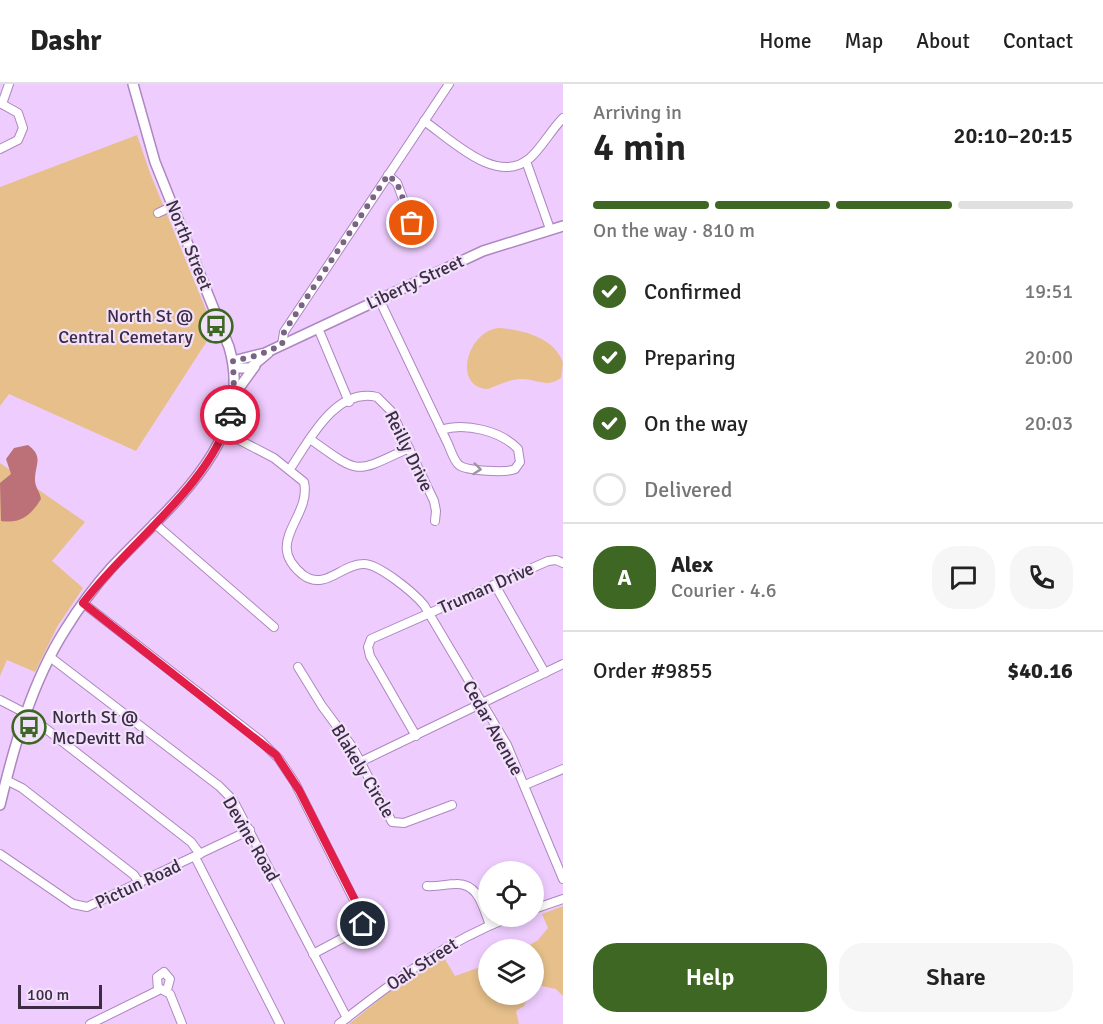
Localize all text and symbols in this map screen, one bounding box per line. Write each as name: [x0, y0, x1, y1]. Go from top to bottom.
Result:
text: Dashr: [30, 24, 101, 58]
text: Home: [759, 28, 812, 54]
text: Map: [845, 28, 883, 54]
text: About: [916, 28, 970, 54]
text: Contact: [1003, 28, 1073, 54]
text: Arriving in: [593, 100, 682, 125]
text: 20:10–20:15: [954, 122, 1073, 149]
text: 4 min: [593, 123, 686, 171]
street label: North Street: [161, 197, 217, 293]
pin: [386, 197, 437, 248]
icon: bag: [395, 206, 428, 239]
text: On the way · 810 m: [593, 218, 755, 243]
street label: Liberty Street: [363, 250, 467, 314]
icon: check: [593, 275, 626, 308]
text: Confirmed: [644, 278, 742, 305]
text: 19:51: [1024, 279, 1073, 304]
place label: North St @ Central Cemetary: [58, 305, 194, 348]
bus stop icon: North St @ Central Cemetary: [198, 308, 234, 344]
icon: check: [593, 341, 626, 374]
text: Preparing: [644, 344, 736, 371]
text: 20:00: [1024, 345, 1073, 370]
courier: [200, 385, 260, 445]
icon: car: [214, 399, 247, 432]
street label: Reilly Drive: [380, 407, 438, 495]
icon: check: [593, 407, 626, 440]
text: On the way: [644, 410, 748, 437]
text: 20:03: [1024, 411, 1073, 436]
one-way arrow: [473, 462, 482, 475]
text: Delivered: [644, 476, 732, 503]
button: chat: [932, 546, 995, 609]
button: phone: [1010, 546, 1073, 609]
text: Alex: [671, 551, 713, 578]
street label: Truman Drive: [435, 557, 537, 619]
text: A: [617, 564, 632, 591]
text: Courier · 4.6: [671, 578, 777, 603]
text: Order #9855: [593, 657, 713, 684]
text: $40.16: [1007, 657, 1073, 684]
street label: Cedar Avenue: [458, 677, 528, 779]
place label: North St @ McDevitt Rd: [52, 706, 145, 749]
bus stop icon: North St @ McDevitt Rd: [11, 709, 47, 745]
street label: Blakely Circle: [327, 720, 399, 822]
street label: Devine Road: [218, 793, 284, 885]
street label: Pictun Road: [92, 855, 184, 913]
map controls: [478, 861, 544, 1005]
button: locate: [478, 861, 544, 927]
pin: [337, 898, 388, 949]
icon: home: [346, 907, 379, 940]
street label: Oak Street: [382, 933, 462, 995]
button: layers: [478, 939, 544, 1005]
button: Help: [593, 943, 827, 1012]
button: Share: [839, 943, 1073, 1012]
scale bar: [18, 982, 102, 1010]
text: 100 m: [27, 985, 69, 1005]

